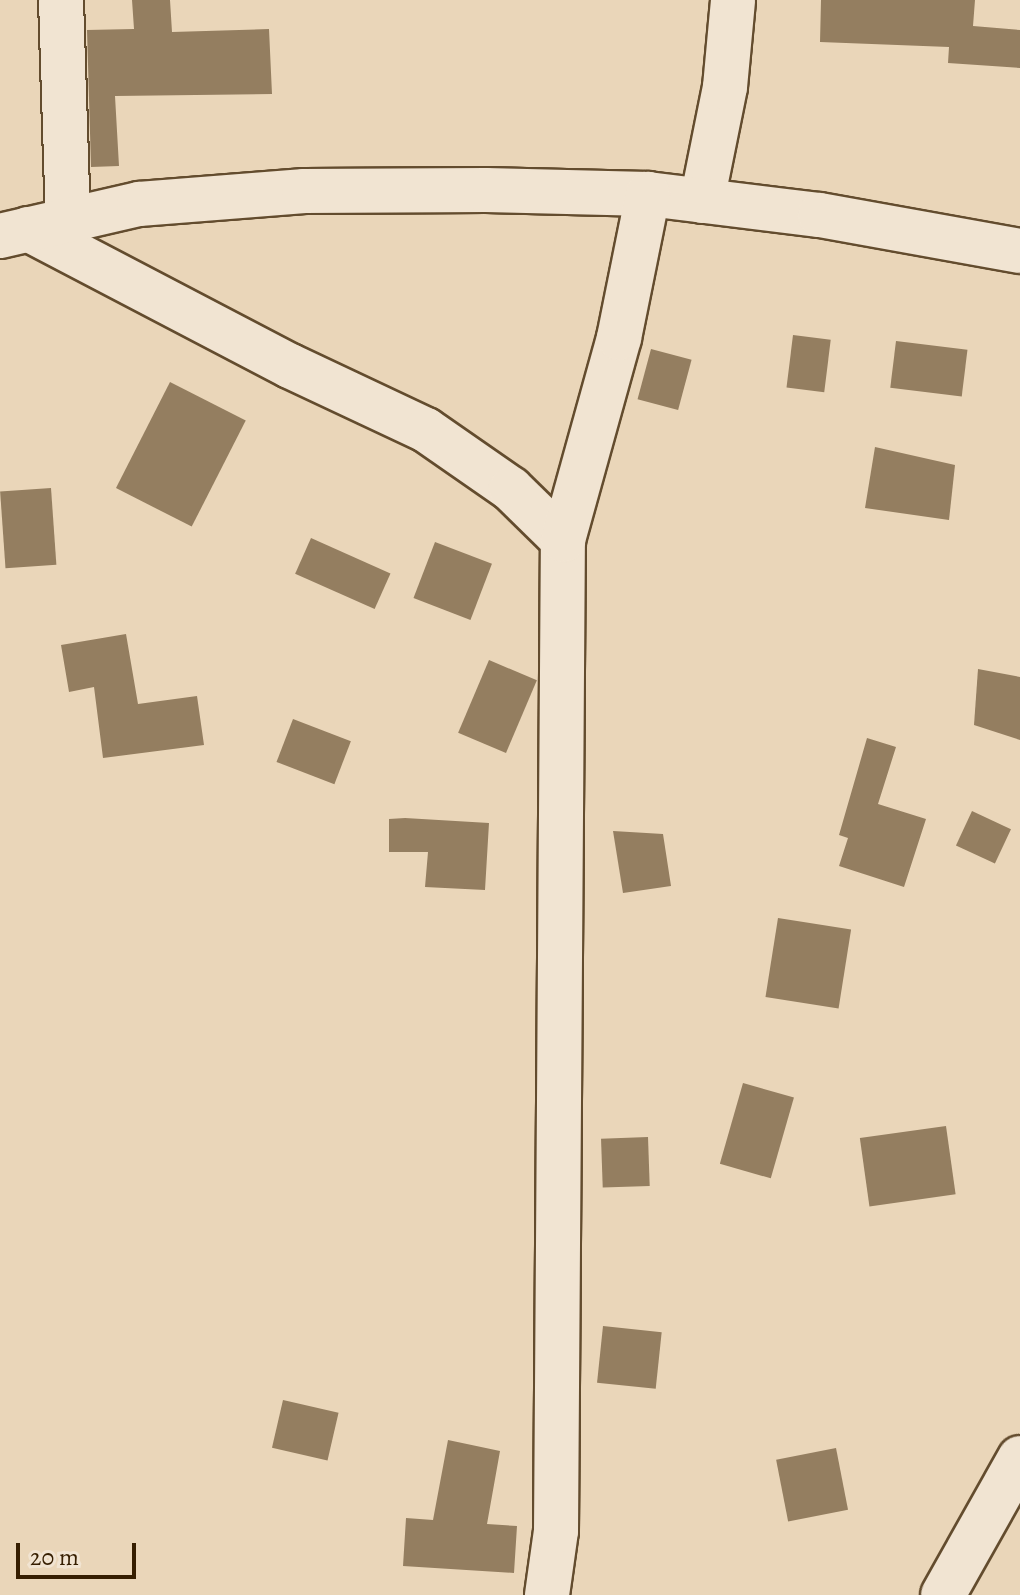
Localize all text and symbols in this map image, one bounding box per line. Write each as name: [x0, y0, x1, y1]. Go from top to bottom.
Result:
scale bar: [20, 1527, 140, 1577]
text: 20 m: [30, 1541, 79, 1573]

